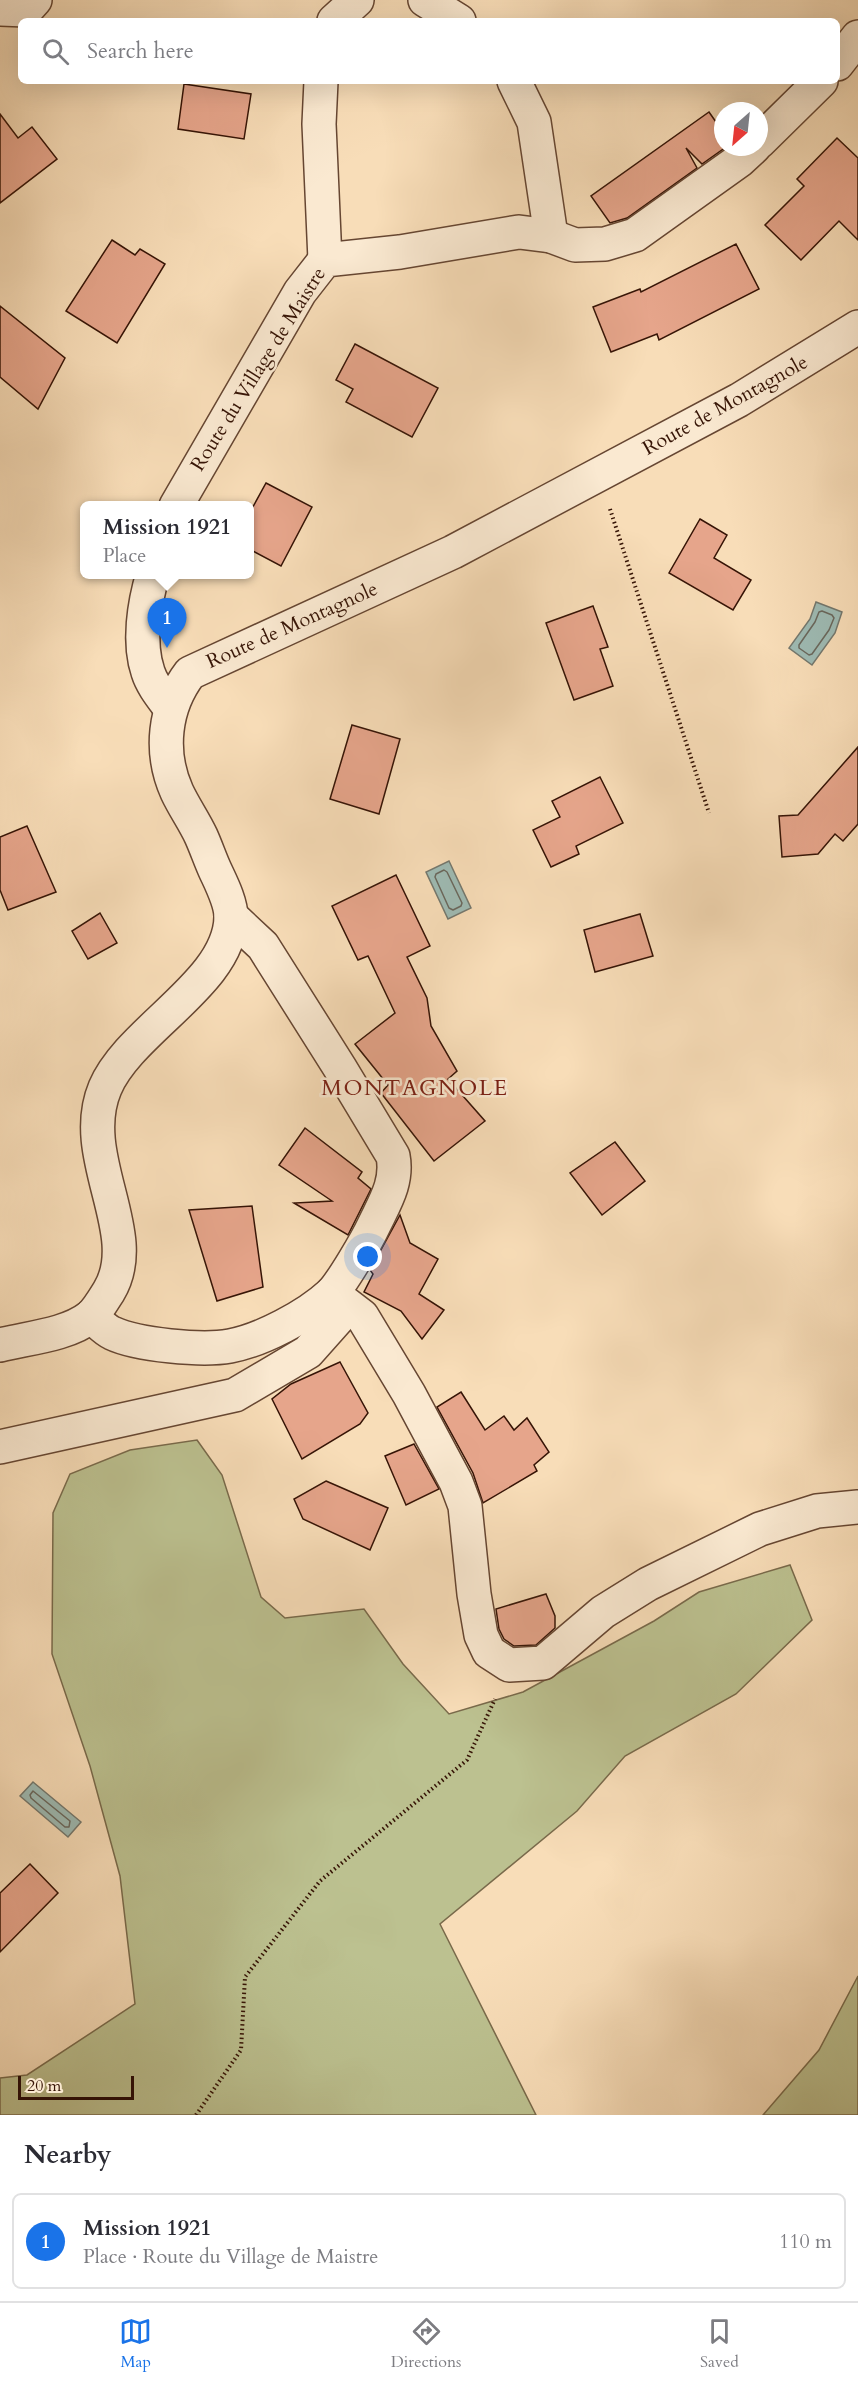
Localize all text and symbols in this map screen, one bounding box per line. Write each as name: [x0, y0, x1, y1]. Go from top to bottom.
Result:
search box: [18, 18, 840, 84]
icon: search: [39, 35, 72, 68]
text: Search here: [87, 36, 194, 66]
north arrow: [714, 102, 768, 156]
street label: Route du Village de Maistre: [184, 262, 332, 476]
street label: Route de Montagnole: [638, 348, 812, 462]
popup: [80, 501, 254, 579]
text: Mission 1921: [103, 512, 231, 542]
text: Place: [103, 542, 146, 569]
street label: Route de Montagnole: [202, 575, 382, 675]
pin: 1: [148, 598, 186, 648]
district label: MONTAGNOLE: [321, 1073, 509, 1103]
your location: [353, 1242, 382, 1271]
scale bar: [18, 2073, 134, 2100]
text: 20 m: [27, 2075, 61, 2097]
text: Nearby: [24, 2137, 112, 2172]
text: Mission 1921: [83, 2213, 212, 2243]
text: 1: [40, 2228, 51, 2255]
text: 110 m: [779, 2228, 832, 2255]
text: Place · Route du Village de Maistre: [83, 2243, 378, 2270]
tab: Map: [119, 2315, 152, 2373]
tab: Directions: [391, 2315, 461, 2373]
tab: Saved: [700, 2315, 739, 2373]

